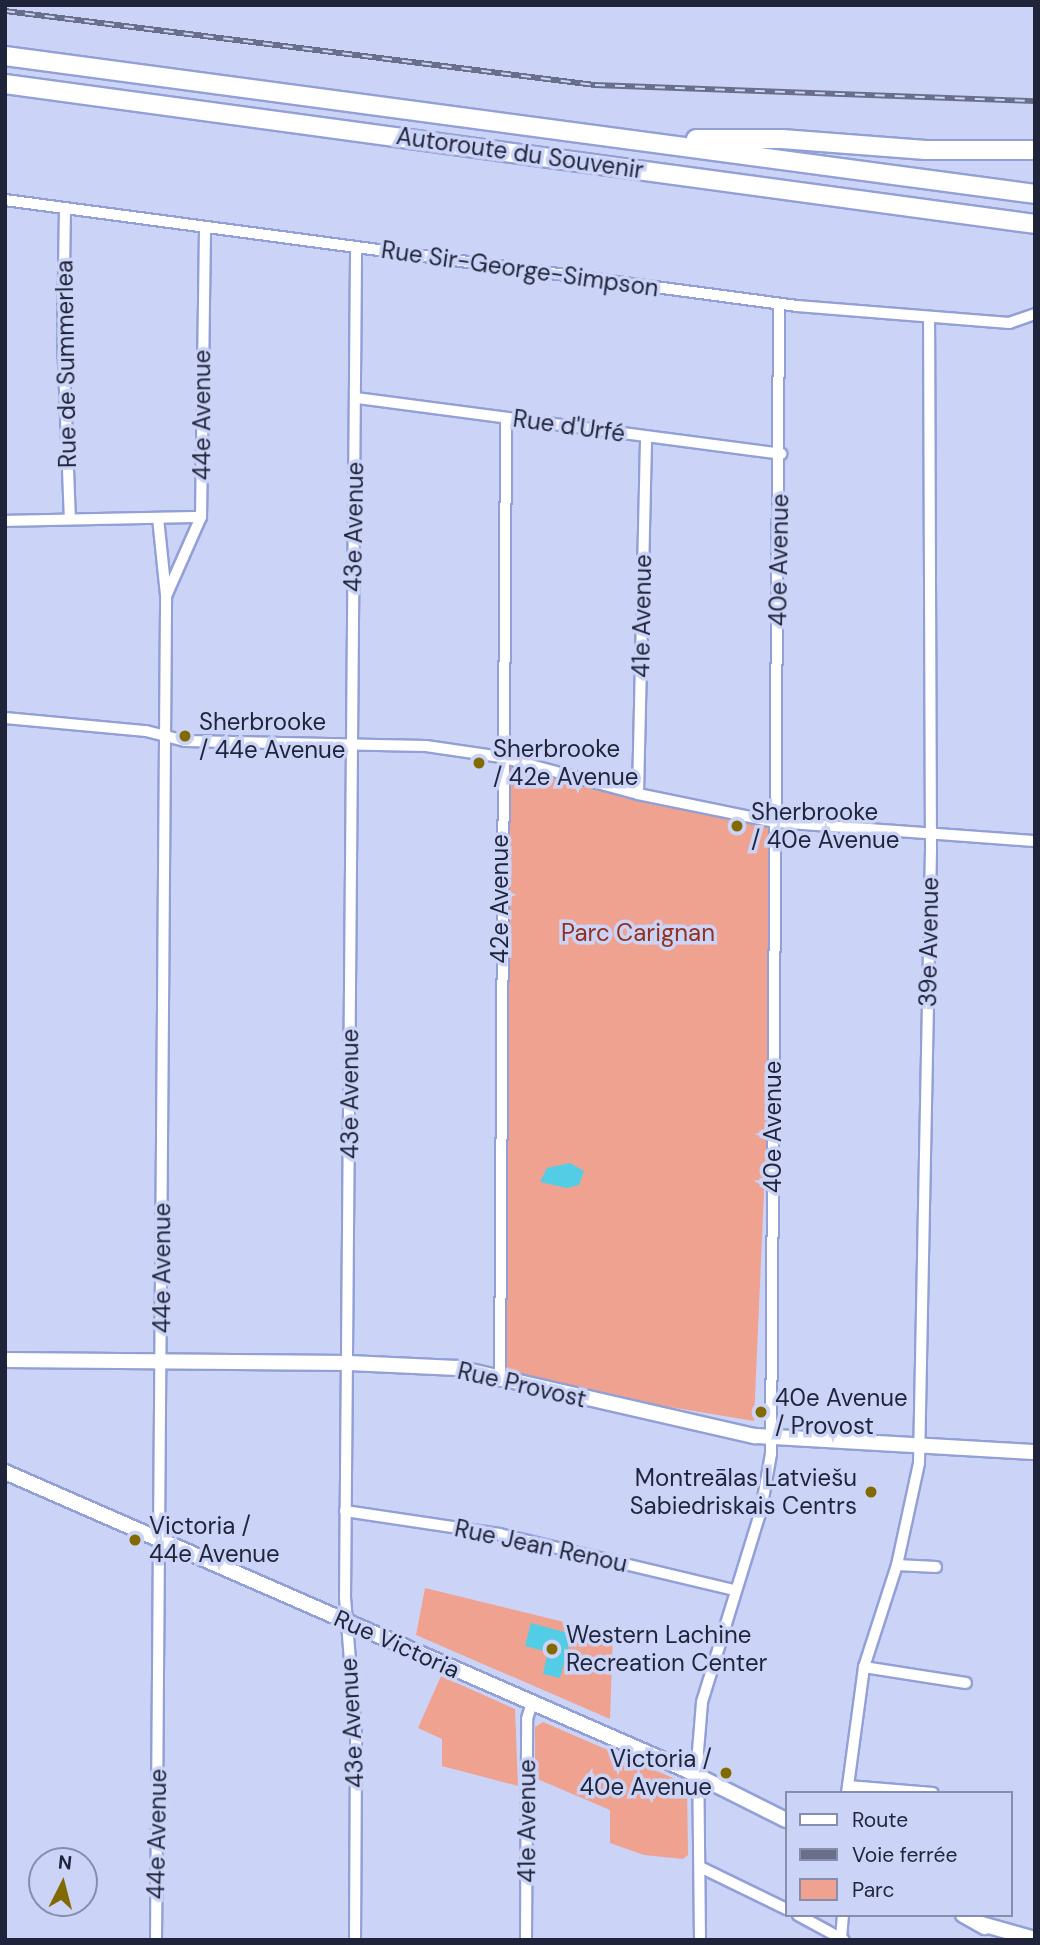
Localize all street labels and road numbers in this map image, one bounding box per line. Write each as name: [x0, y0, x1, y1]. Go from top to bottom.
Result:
street label: Autoroute du Souvenir: [395, 121, 645, 185]
street label: Rue Sir-George-Simpson: [379, 235, 661, 303]
street label: Rue de Summerlea: [50, 260, 82, 468]
street label: 44e Avenue: [188, 350, 216, 480]
street label: Rue d'Urfé: [511, 404, 627, 448]
street label: 43e Avenue: [338, 462, 370, 592]
street label: 40e Avenue: [763, 493, 795, 627]
street label: 41e Avenue: [627, 554, 657, 678]
street label: 42e Avenue: [486, 834, 514, 964]
street label: 39e Avenue: [913, 877, 945, 1007]
street label: 43e Avenue: [336, 1029, 364, 1159]
street label: 40e Avenue: [759, 1061, 787, 1193]
street label: 44e Avenue: [148, 1203, 176, 1333]
street label: Rue Provost: [455, 1356, 589, 1414]
street label: Rue Jean Renou: [452, 1514, 630, 1578]
street label: Rue Victoria: [330, 1604, 464, 1684]
street label: 43e Avenue: [334, 1657, 370, 1789]
street label: 41e Avenue: [513, 1759, 541, 1883]
street label: 44e Avenue: [141, 1768, 173, 1900]

